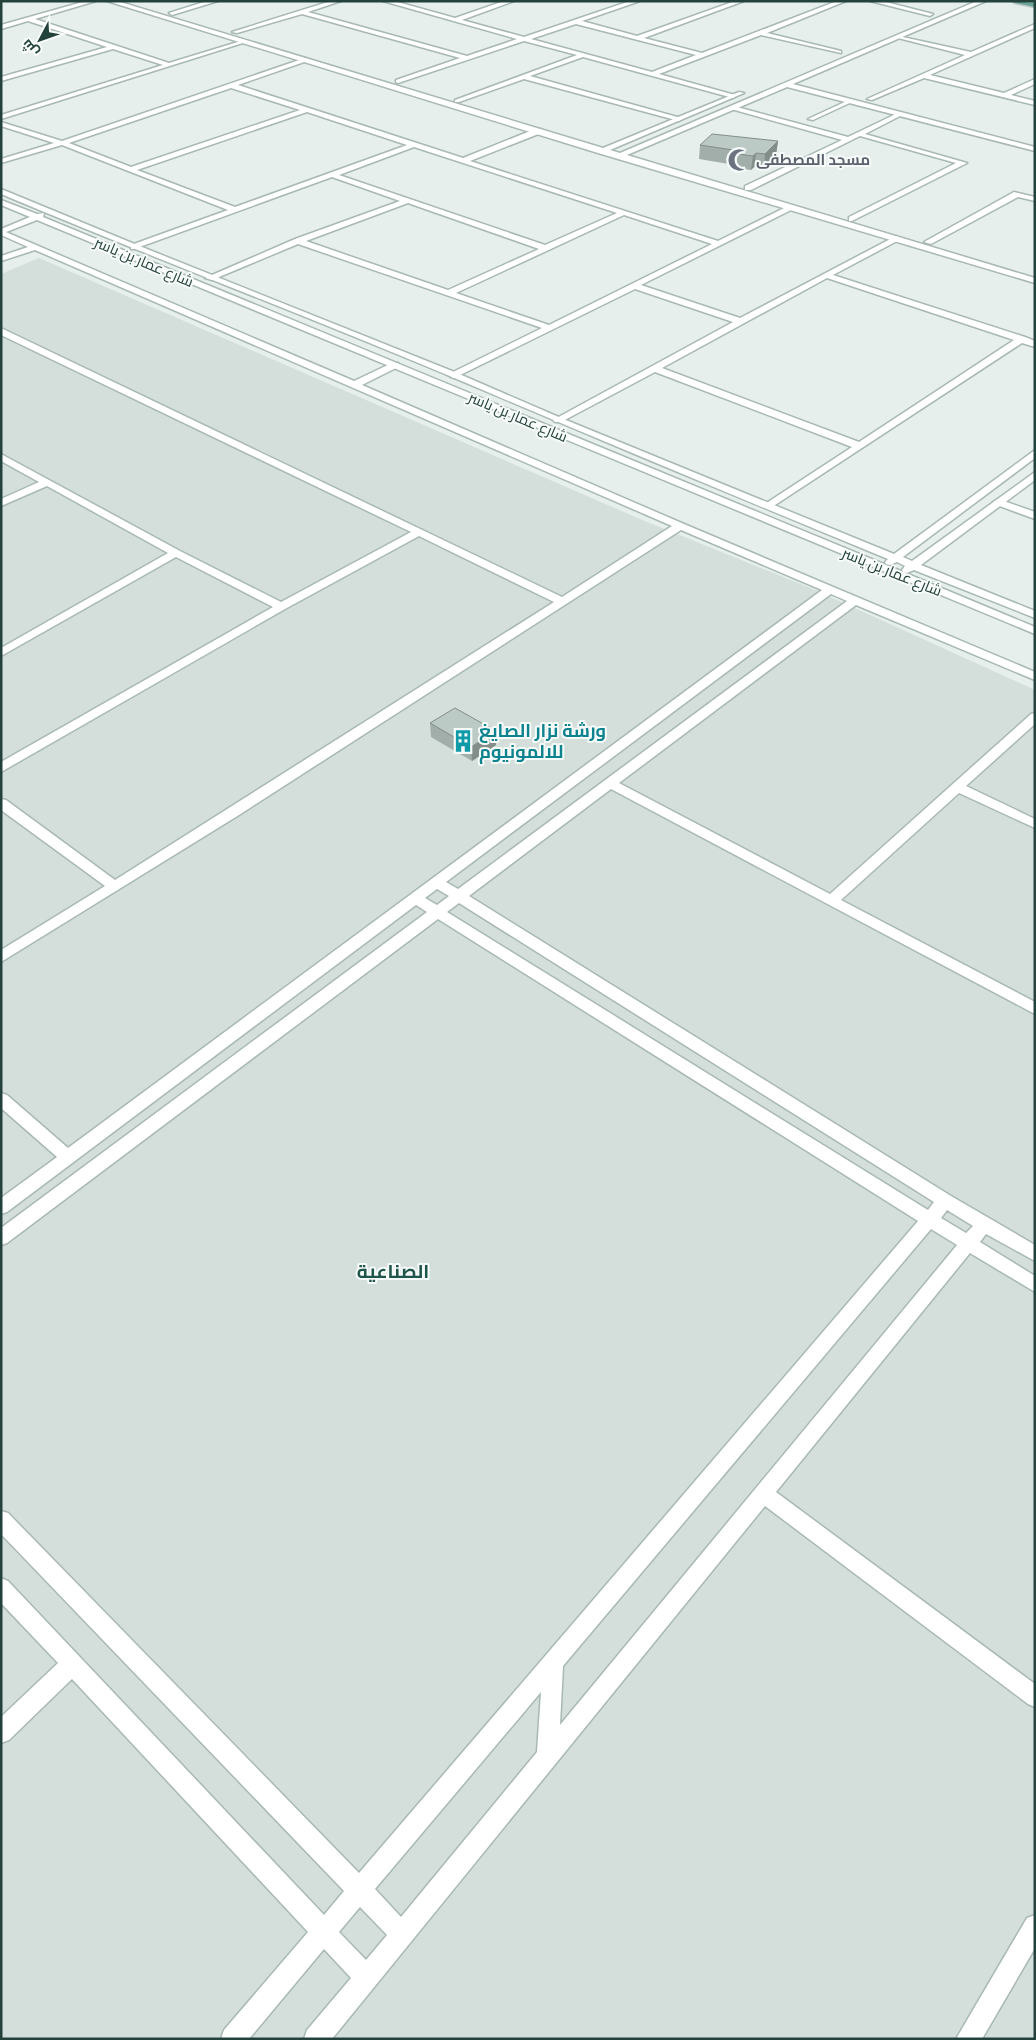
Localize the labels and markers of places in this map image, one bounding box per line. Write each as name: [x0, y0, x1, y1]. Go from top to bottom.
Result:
mosque icon: مسجد المصطفى: [726, 147, 752, 173]
place label: مسجد المصطفى: [756, 151, 870, 169]
place label: ورشة نزار الصايغ للالمونيوم: [479, 720, 606, 764]
building icon: ورشة نزار الصايغ للالمونيوم: [450, 728, 476, 754]

